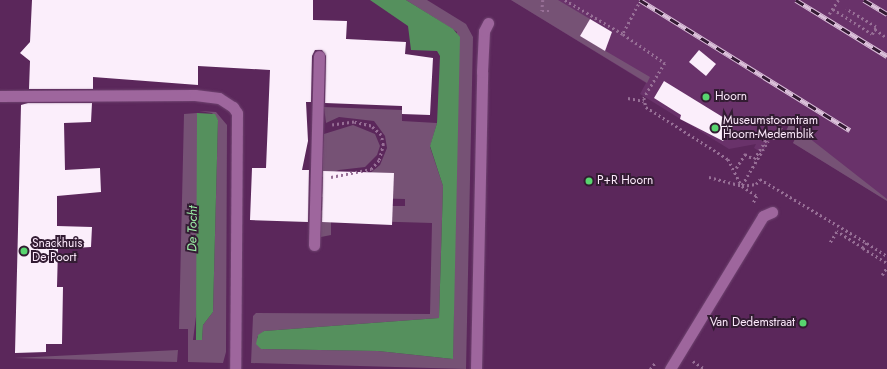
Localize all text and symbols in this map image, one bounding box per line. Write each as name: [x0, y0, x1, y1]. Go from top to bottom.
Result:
place label: Hoorn: [715, 90, 747, 104]
marker: Hoorn: [700, 91, 712, 103]
place label: Museumstoomtram Hoorn-Medemblik: [723, 114, 818, 142]
marker: Museumstoomtram Hoorn-Medemblik: [710, 123, 720, 133]
place label: P+R Hoorn: [597, 174, 653, 188]
marker: P+R Hoorn: [584, 176, 594, 186]
water label: De Tocht: [185, 206, 201, 252]
place label: Snackhuis De Poort: [32, 237, 82, 265]
marker: Snackhuis De Poort: [19, 246, 29, 256]
place label: Van Dedemstraat: [710, 316, 795, 330]
marker: Van Dedemstraat: [798, 318, 808, 328]

